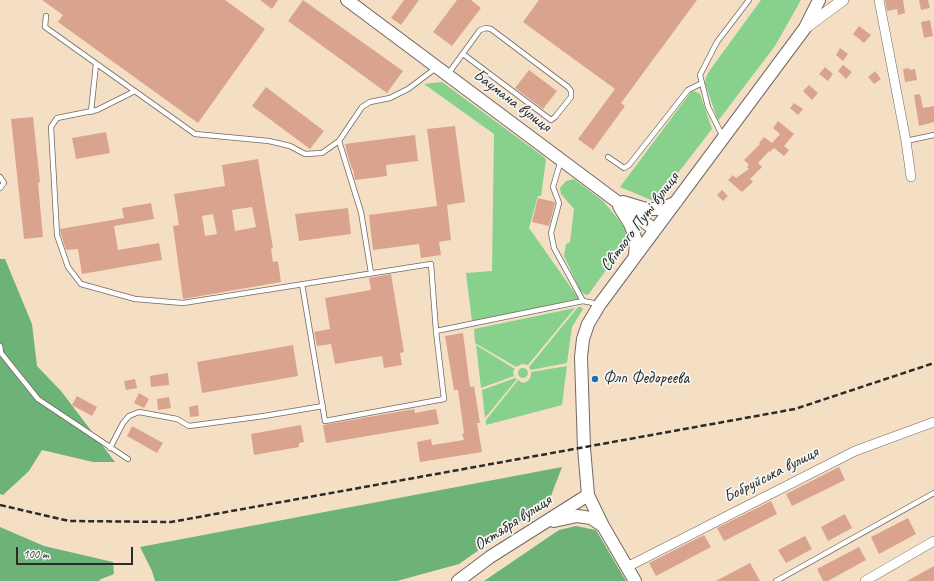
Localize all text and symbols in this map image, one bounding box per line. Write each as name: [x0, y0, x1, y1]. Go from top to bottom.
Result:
street label: Баумана вулиця: [469, 65, 555, 137]
street label: Світлого Путі вулиця: [596, 168, 684, 276]
place label: Флп Федореева: [603, 369, 689, 389]
marker: Флп Федореева: [590, 374, 600, 384]
street label: Бобруйська вулиця: [720, 442, 822, 508]
street label: Октября вулиця: [471, 490, 555, 556]
scale bar: [18, 539, 135, 565]
text: 100 m: [23, 546, 49, 562]

